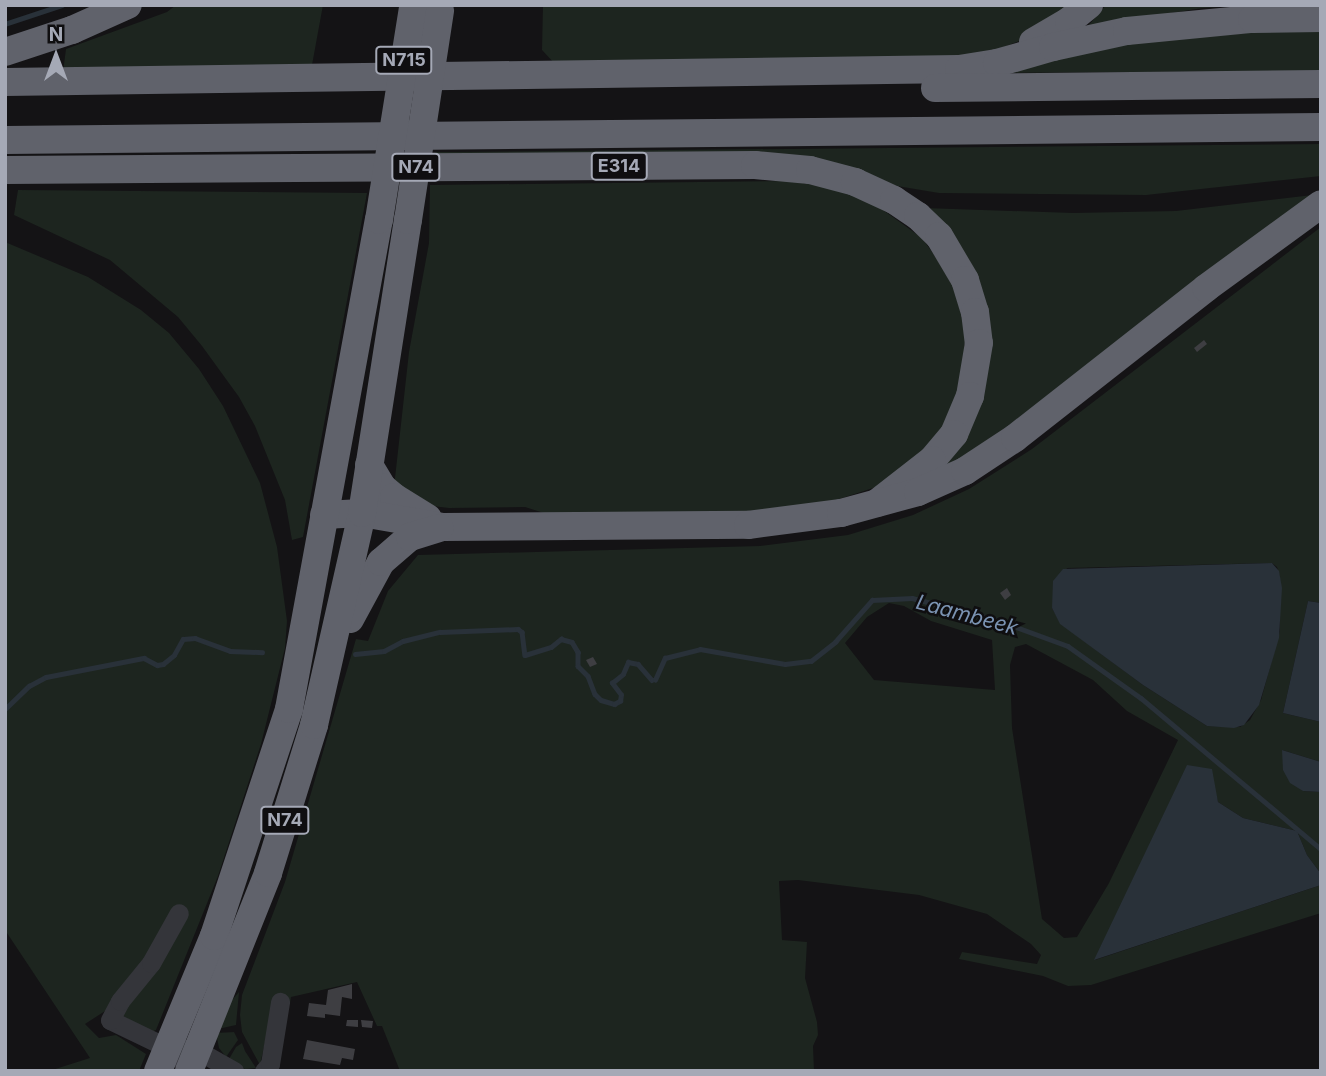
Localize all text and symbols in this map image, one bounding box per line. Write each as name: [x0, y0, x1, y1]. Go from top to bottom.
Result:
north arrow: [21, 21, 91, 91]
text: N: [49, 23, 63, 46]
road number: N715: [374, 46, 434, 74]
road number: N74: [390, 152, 442, 182]
road number: E314: [589, 152, 649, 181]
water label: Laambeek: [913, 589, 1021, 641]
road number: N74: [259, 806, 311, 834]

